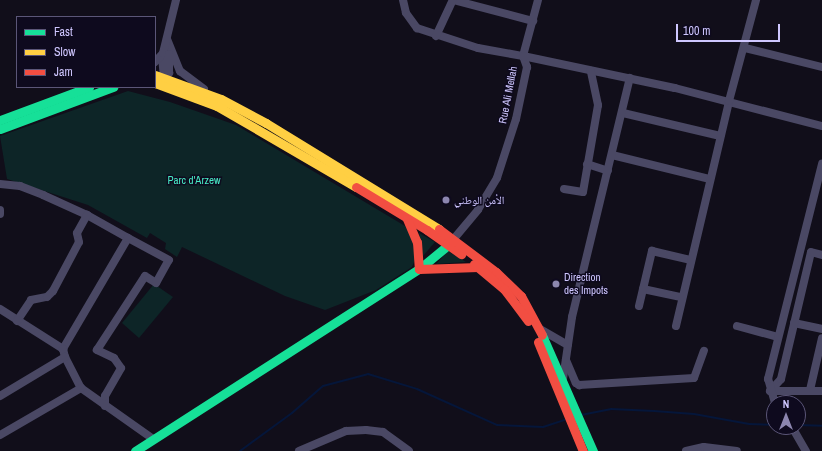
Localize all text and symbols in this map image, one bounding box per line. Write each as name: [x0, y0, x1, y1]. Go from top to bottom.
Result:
legend: [16, 16, 156, 88]
scale bar: [678, 16, 782, 42]
text: 100 m: [683, 23, 710, 39]
text: Fast: [54, 24, 73, 40]
text: Slow: [54, 44, 75, 60]
text: Jam: [54, 64, 73, 80]
street label: Rue Ali Mellah: [496, 65, 520, 125]
park label: Parc d'Arzew: [168, 173, 220, 187]
place label: الأمن الوطني: [454, 193, 504, 207]
marker: الأمن الوطني: [441, 195, 451, 205]
place label: Direction des Impots: [564, 271, 608, 297]
marker: Direction des Impots: [551, 279, 561, 289]
north arrow: [766, 395, 806, 435]
text: N: [783, 397, 789, 411]

